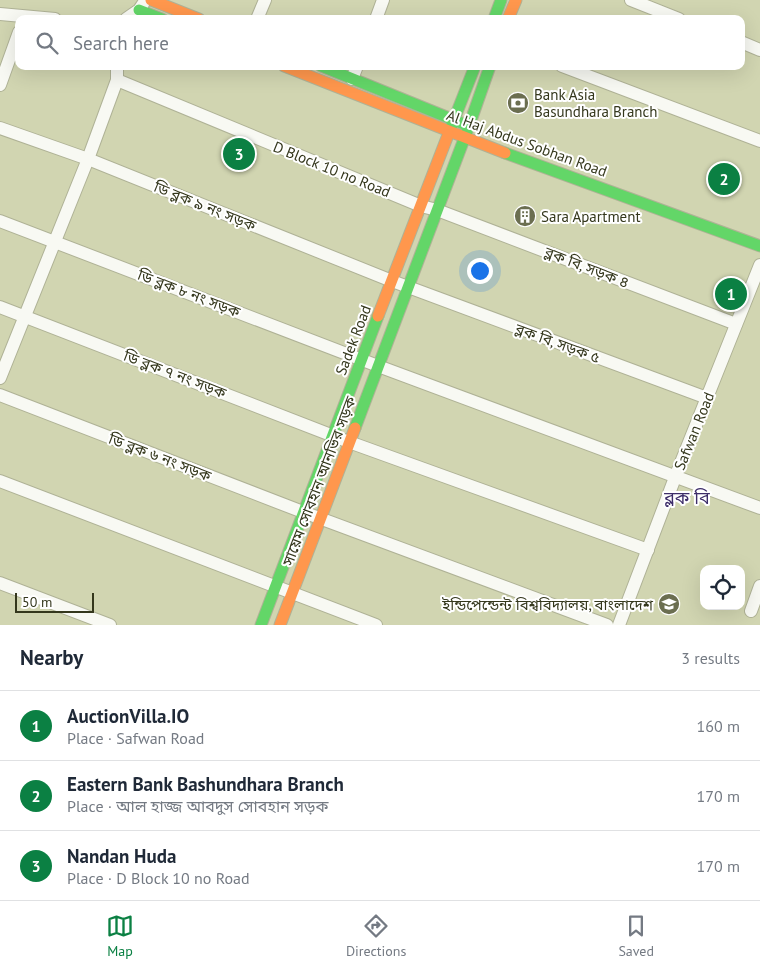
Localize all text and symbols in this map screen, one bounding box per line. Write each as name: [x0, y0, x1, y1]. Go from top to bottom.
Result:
search box: [15, 15, 745, 70]
icon: search: [33, 29, 61, 57]
text: Search here: [73, 31, 169, 55]
place label: Bank Asia Basundhara Branch: [534, 85, 658, 121]
bank icon: Bank Asia Basundhara Branch: [506, 91, 530, 115]
street label: Al Haj Abdus Sobhan Road: [444, 105, 610, 181]
pin: 3: [223, 135, 255, 173]
street label: D Block 10 no Road: [271, 137, 393, 201]
pin: 2: [708, 160, 740, 198]
street label: ডি ব্লক ৯ নং সড়ক: [150, 177, 260, 235]
building icon: Sara Apartment: [513, 204, 537, 228]
place label: Sara Apartment: [541, 207, 641, 226]
street label: ব্লক বি, সড়ক ৪: [541, 242, 632, 292]
your location: [467, 258, 493, 284]
street label: ডি ব্লক ৮ নং সড়ক: [134, 264, 244, 322]
pin: 1: [715, 275, 747, 313]
street label: Sadek Road: [331, 302, 375, 378]
street label: ব্লক বি, সড়ক ৫: [512, 319, 603, 367]
street label: ডি ব্লক ৭ নং সড়ক: [120, 345, 230, 403]
street label: Safwan Road: [670, 389, 718, 473]
street label: সায়েম সোবহান আনভির সড়ক: [278, 393, 360, 569]
street label: ডি ব্লক ৬ নং সড়ক: [105, 428, 215, 486]
district label: ব্লক বি: [663, 486, 710, 509]
map controls: [700, 565, 745, 610]
button: locate: [700, 565, 745, 610]
scale bar: [15, 590, 94, 613]
school or university icon: ইন্ডিপেন্ডেন্ট বিশ্ববিদ্যালয়, বাংলাদেশ: [657, 592, 681, 616]
text: 50 m: [22, 593, 52, 611]
place label: ইন্ডিপেন্ডেন্ট বিশ্ববিদ্যালয়, বাংলাদেশ: [441, 595, 654, 614]
text: Nearby: [20, 644, 83, 671]
text: 3 results: [681, 648, 740, 668]
text: AuctionVilla.IO: [67, 704, 189, 728]
text: 1: [31, 716, 41, 736]
text: 160 m: [697, 716, 740, 736]
text: Place · Safwan Road: [67, 728, 204, 748]
text: Eastern Bank Bashundhara Branch: [67, 772, 344, 796]
text: 2: [31, 786, 41, 806]
text: 170 m: [697, 786, 740, 806]
text: Place · আল হাজ্জ আবদুস সোবহান সড়ক: [67, 796, 328, 816]
text: Nandan Huda: [67, 844, 176, 868]
text: 3: [31, 856, 41, 876]
text: 170 m: [697, 856, 740, 876]
text: Place · D Block 10 no Road: [67, 868, 250, 888]
tab: Map: [106, 912, 134, 960]
tab: Directions: [346, 912, 406, 960]
tab: Saved: [618, 912, 654, 960]

